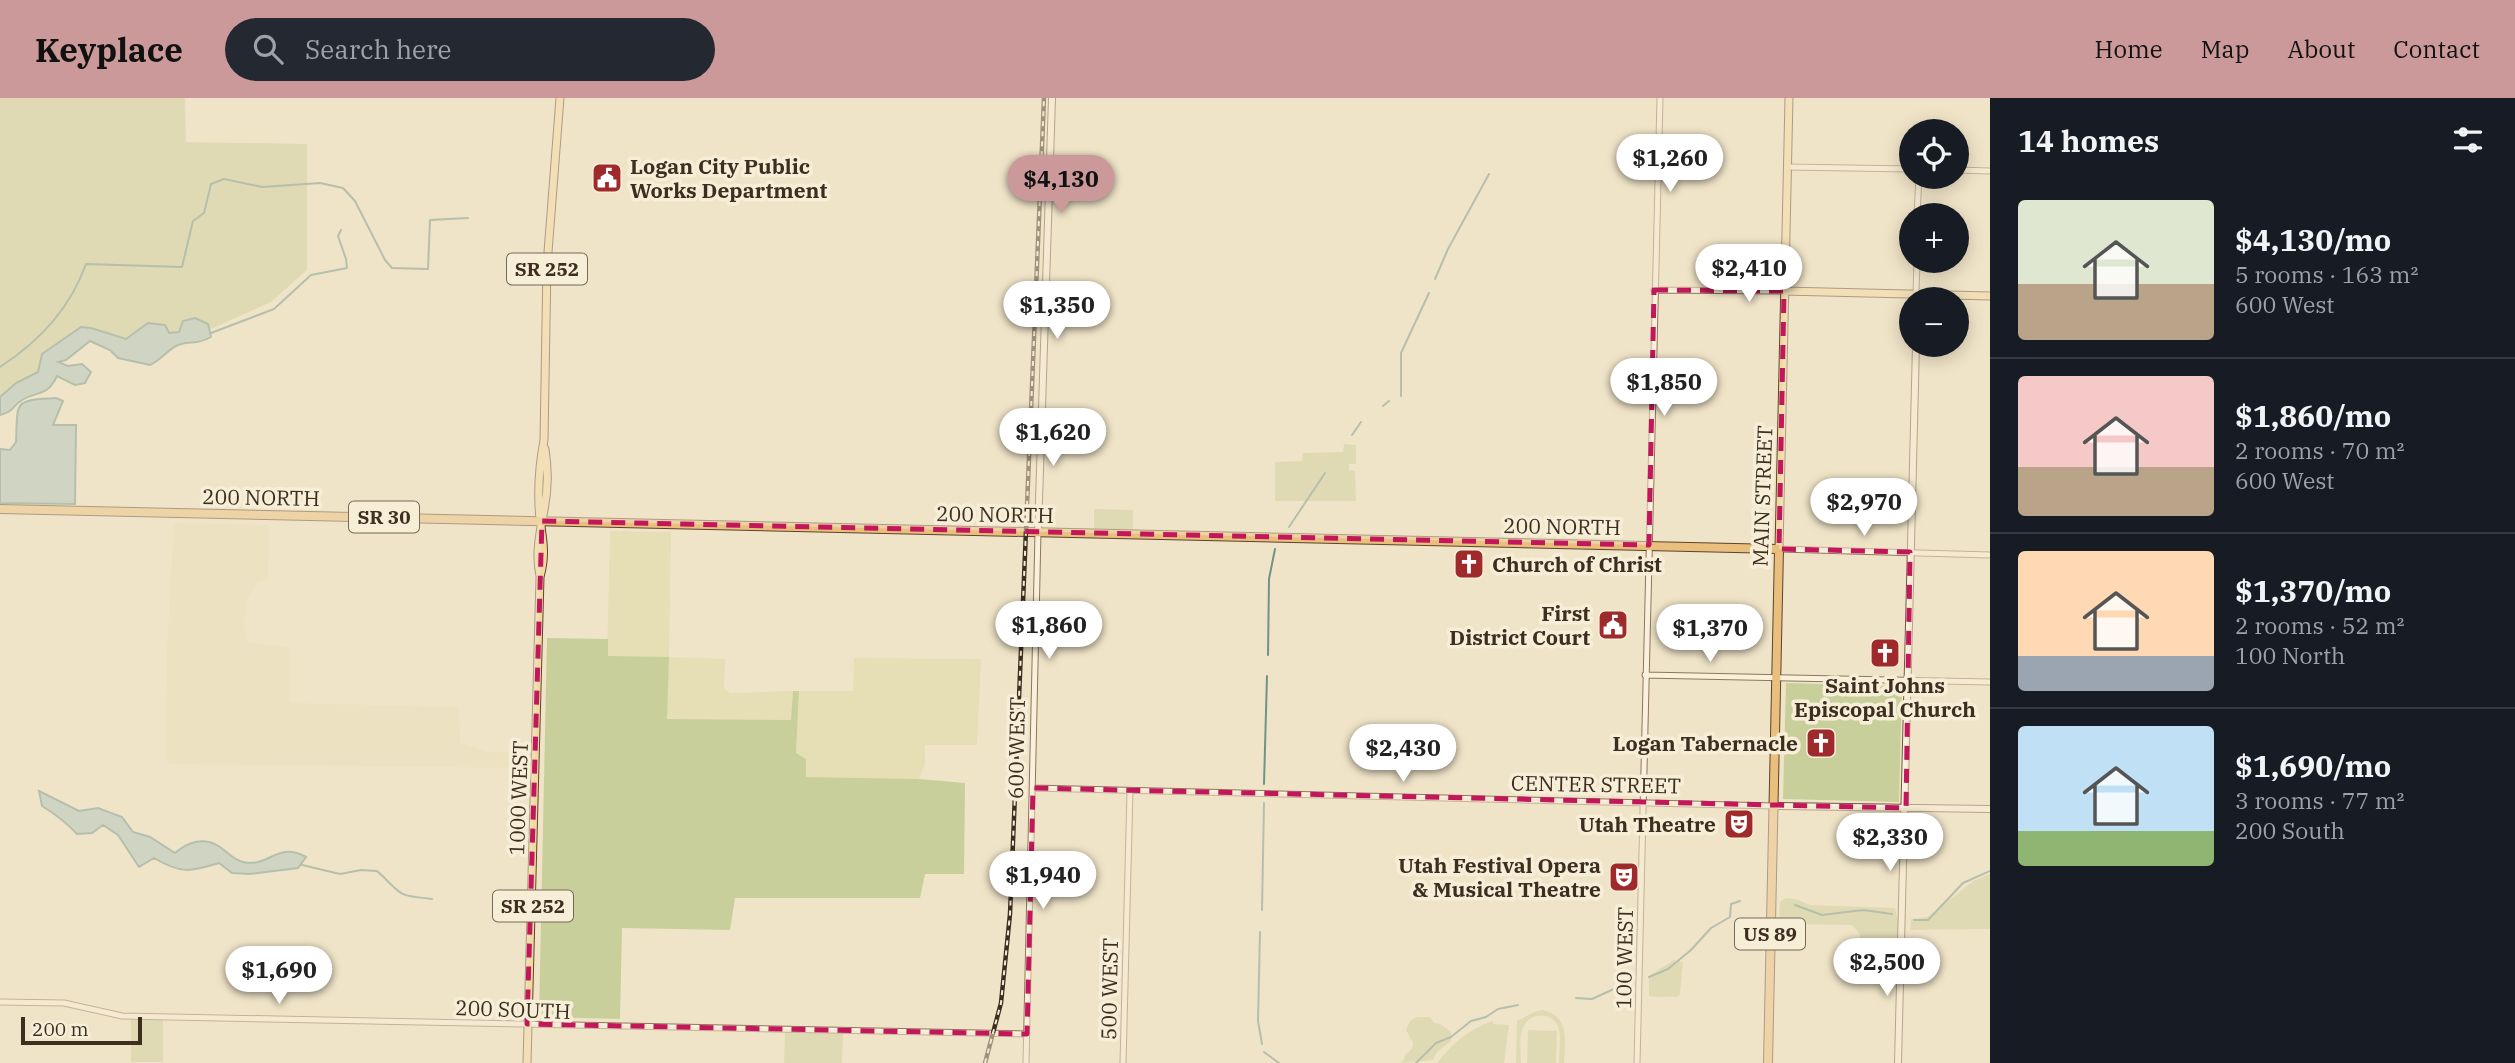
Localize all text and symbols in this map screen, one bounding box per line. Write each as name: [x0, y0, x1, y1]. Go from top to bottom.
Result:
search box: [225, 18, 715, 81]
text: Keyplace: [35, 28, 183, 71]
icon: search: [249, 30, 287, 68]
text: Search here: [305, 32, 452, 66]
text: Home: [2095, 33, 2163, 65]
text: Map: [2201, 33, 2249, 65]
text: About: [2287, 33, 2355, 65]
text: Contact: [2393, 33, 2480, 65]
map controls: [1899, 119, 1969, 357]
button: locate: [1899, 119, 1969, 189]
text: 14 homes: [2018, 121, 2159, 160]
icon: filters: [2449, 121, 2487, 159]
pin: $1,260: [1613, 134, 1727, 194]
text: $1,260: [1632, 142, 1708, 172]
place label: Logan City Public Works Department: [630, 152, 828, 204]
pin: $4,130: [1004, 156, 1118, 215]
public building icon: Logan City Public Works Department: [590, 161, 624, 195]
text: $4,130: [1023, 163, 1099, 193]
button: +: [1899, 203, 1969, 273]
text: $4,130/mo: [2235, 220, 2391, 259]
icon: home: [2074, 228, 2158, 312]
pin: $2,410: [1692, 244, 1806, 304]
text: $2,410: [1711, 252, 1787, 282]
road number: SR 252: [507, 253, 587, 284]
text: 5 rooms · 163 m²: [2235, 259, 2418, 289]
pin: $1,350: [1000, 282, 1114, 341]
button: −: [1899, 287, 1969, 357]
text: $1,350: [1019, 289, 1095, 319]
text: 600 West: [2235, 289, 2334, 319]
pin: $1,850: [1607, 358, 1721, 418]
text: $1,850: [1626, 366, 1702, 396]
text: $1,860/mo: [2235, 396, 2391, 435]
icon: home: [2074, 404, 2158, 488]
pin: $1,620: [996, 408, 1110, 468]
text: $1,620: [1015, 416, 1091, 446]
street label: MAIN STREET: [1746, 425, 1778, 567]
text: 2 rooms · 70 m²: [2235, 435, 2405, 465]
text: 600 West: [2235, 465, 2334, 495]
pin: $2,970: [1807, 478, 1921, 538]
street label: 200 NORTH: [202, 482, 320, 512]
text: $2,970: [1826, 486, 1902, 516]
street label: 200 NORTH: [936, 499, 1054, 529]
road number: SR 30: [349, 502, 419, 532]
street label: 200 NORTH: [1503, 511, 1621, 541]
church icon: Church of Christ: [1452, 547, 1486, 581]
place label: Church of Christ: [1492, 550, 1662, 578]
text: $1,370/mo: [2235, 571, 2391, 610]
icon: home: [2074, 579, 2158, 663]
place label: First District Court: [1449, 599, 1590, 651]
pin: $1,860: [992, 602, 1106, 661]
pin: $1,370: [1653, 604, 1767, 664]
public building icon: First District Court: [1596, 608, 1630, 642]
text: $1,860: [1011, 609, 1087, 639]
text: 2 rooms · 52 m²: [2235, 610, 2405, 640]
text: $1,370: [1672, 612, 1748, 642]
church icon: Saint Johns Episcopal Church: [1868, 636, 1902, 670]
text: 100 North: [2235, 640, 2345, 670]
place label: Saint Johns Episcopal Church: [1794, 671, 1976, 723]
street label: 600 WEST: [1001, 697, 1031, 799]
pin: $2,430: [1346, 724, 1460, 784]
church icon: Logan Tabernacle: [1804, 726, 1838, 760]
place label: Logan Tabernacle: [1613, 729, 1798, 757]
text: $2,430: [1365, 732, 1441, 762]
street label: 1000 WEST: [502, 740, 534, 856]
text: $1,690/mo: [2235, 746, 2391, 785]
icon: home: [2074, 754, 2158, 838]
street label: CENTER STREET: [1511, 769, 1681, 799]
text: 3 rooms · 77 m²: [2235, 785, 2405, 815]
theatre icon: Utah Theatre: [1722, 807, 1756, 841]
place label: Utah Theatre: [1579, 810, 1716, 838]
pin: $2,330: [1833, 814, 1947, 873]
text: 200 South: [2235, 815, 2345, 845]
text: $2,330: [1852, 821, 1928, 851]
place label: Utah Festival Opera & Musical Theatre: [1398, 851, 1601, 903]
pin: $1,940: [986, 852, 1100, 911]
text: $1,940: [1005, 859, 1081, 889]
theatre icon: Utah Festival Opera & Musical Theatre: [1607, 860, 1641, 894]
road number: SR 252: [493, 890, 573, 922]
street label: 100 WEST: [1609, 907, 1639, 1009]
road number: US 89: [1735, 918, 1805, 950]
street label: 500 WEST: [1094, 938, 1124, 1040]
pin: $2,500: [1830, 939, 1944, 998]
pin: $1,690: [222, 946, 336, 1006]
text: $2,500: [1849, 946, 1925, 976]
text: $1,690: [241, 954, 317, 984]
street label: 200 SOUTH: [455, 993, 571, 1025]
scale bar: [21, 1014, 142, 1046]
text: 200 m: [32, 1017, 89, 1041]

